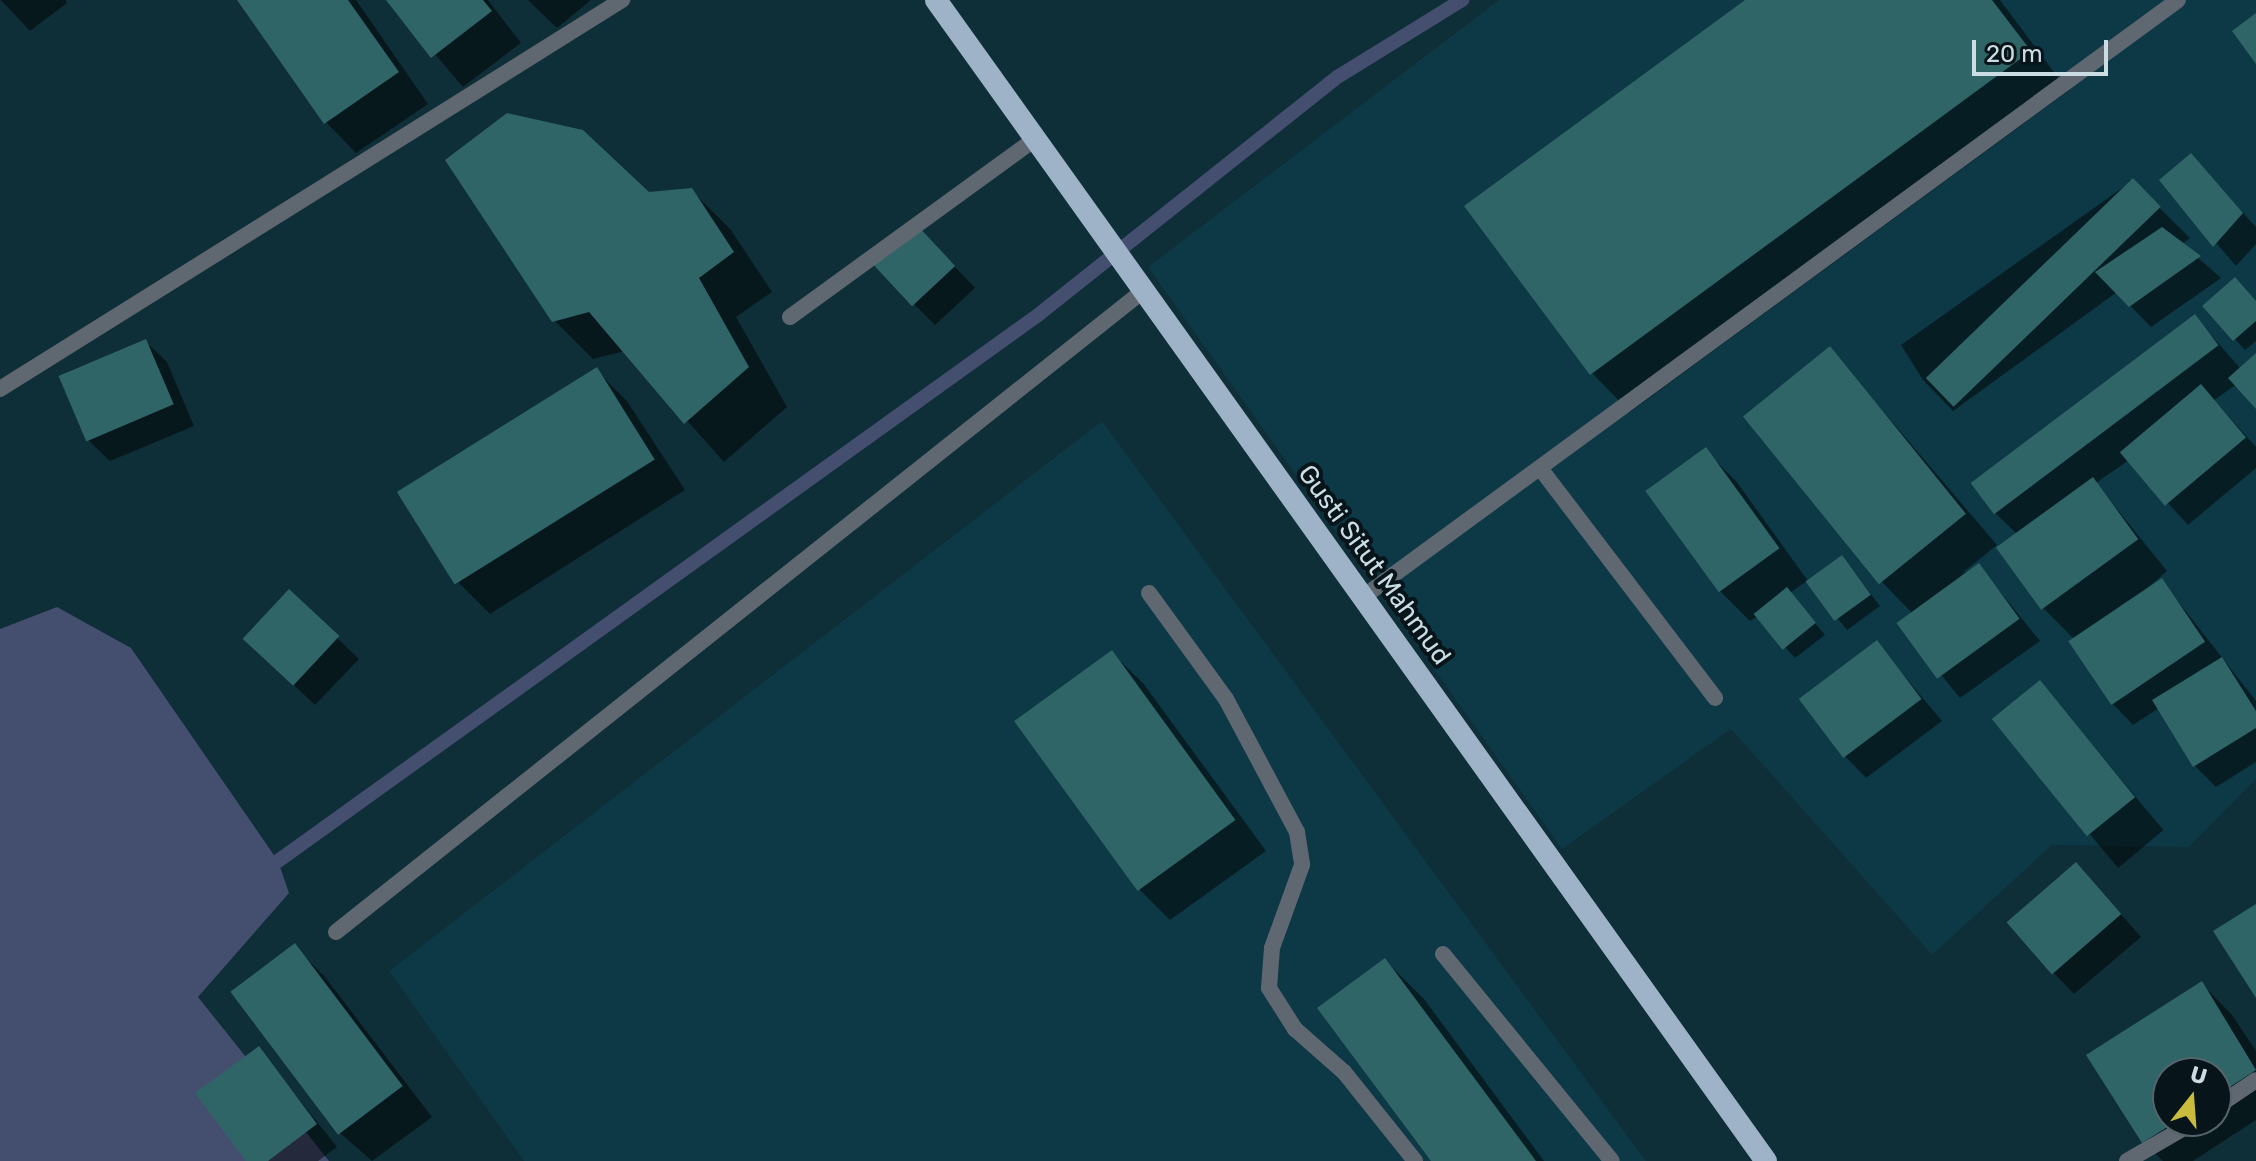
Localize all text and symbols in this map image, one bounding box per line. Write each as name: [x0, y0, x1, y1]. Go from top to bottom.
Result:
scale bar: [1976, 24, 2112, 74]
text: 20 m: [1986, 40, 2043, 68]
street label: Gusti Situt Mahmud: [1291, 459, 1457, 671]
north arrow: [2152, 1057, 2232, 1137]
text: U: [2187, 1060, 2210, 1091]

